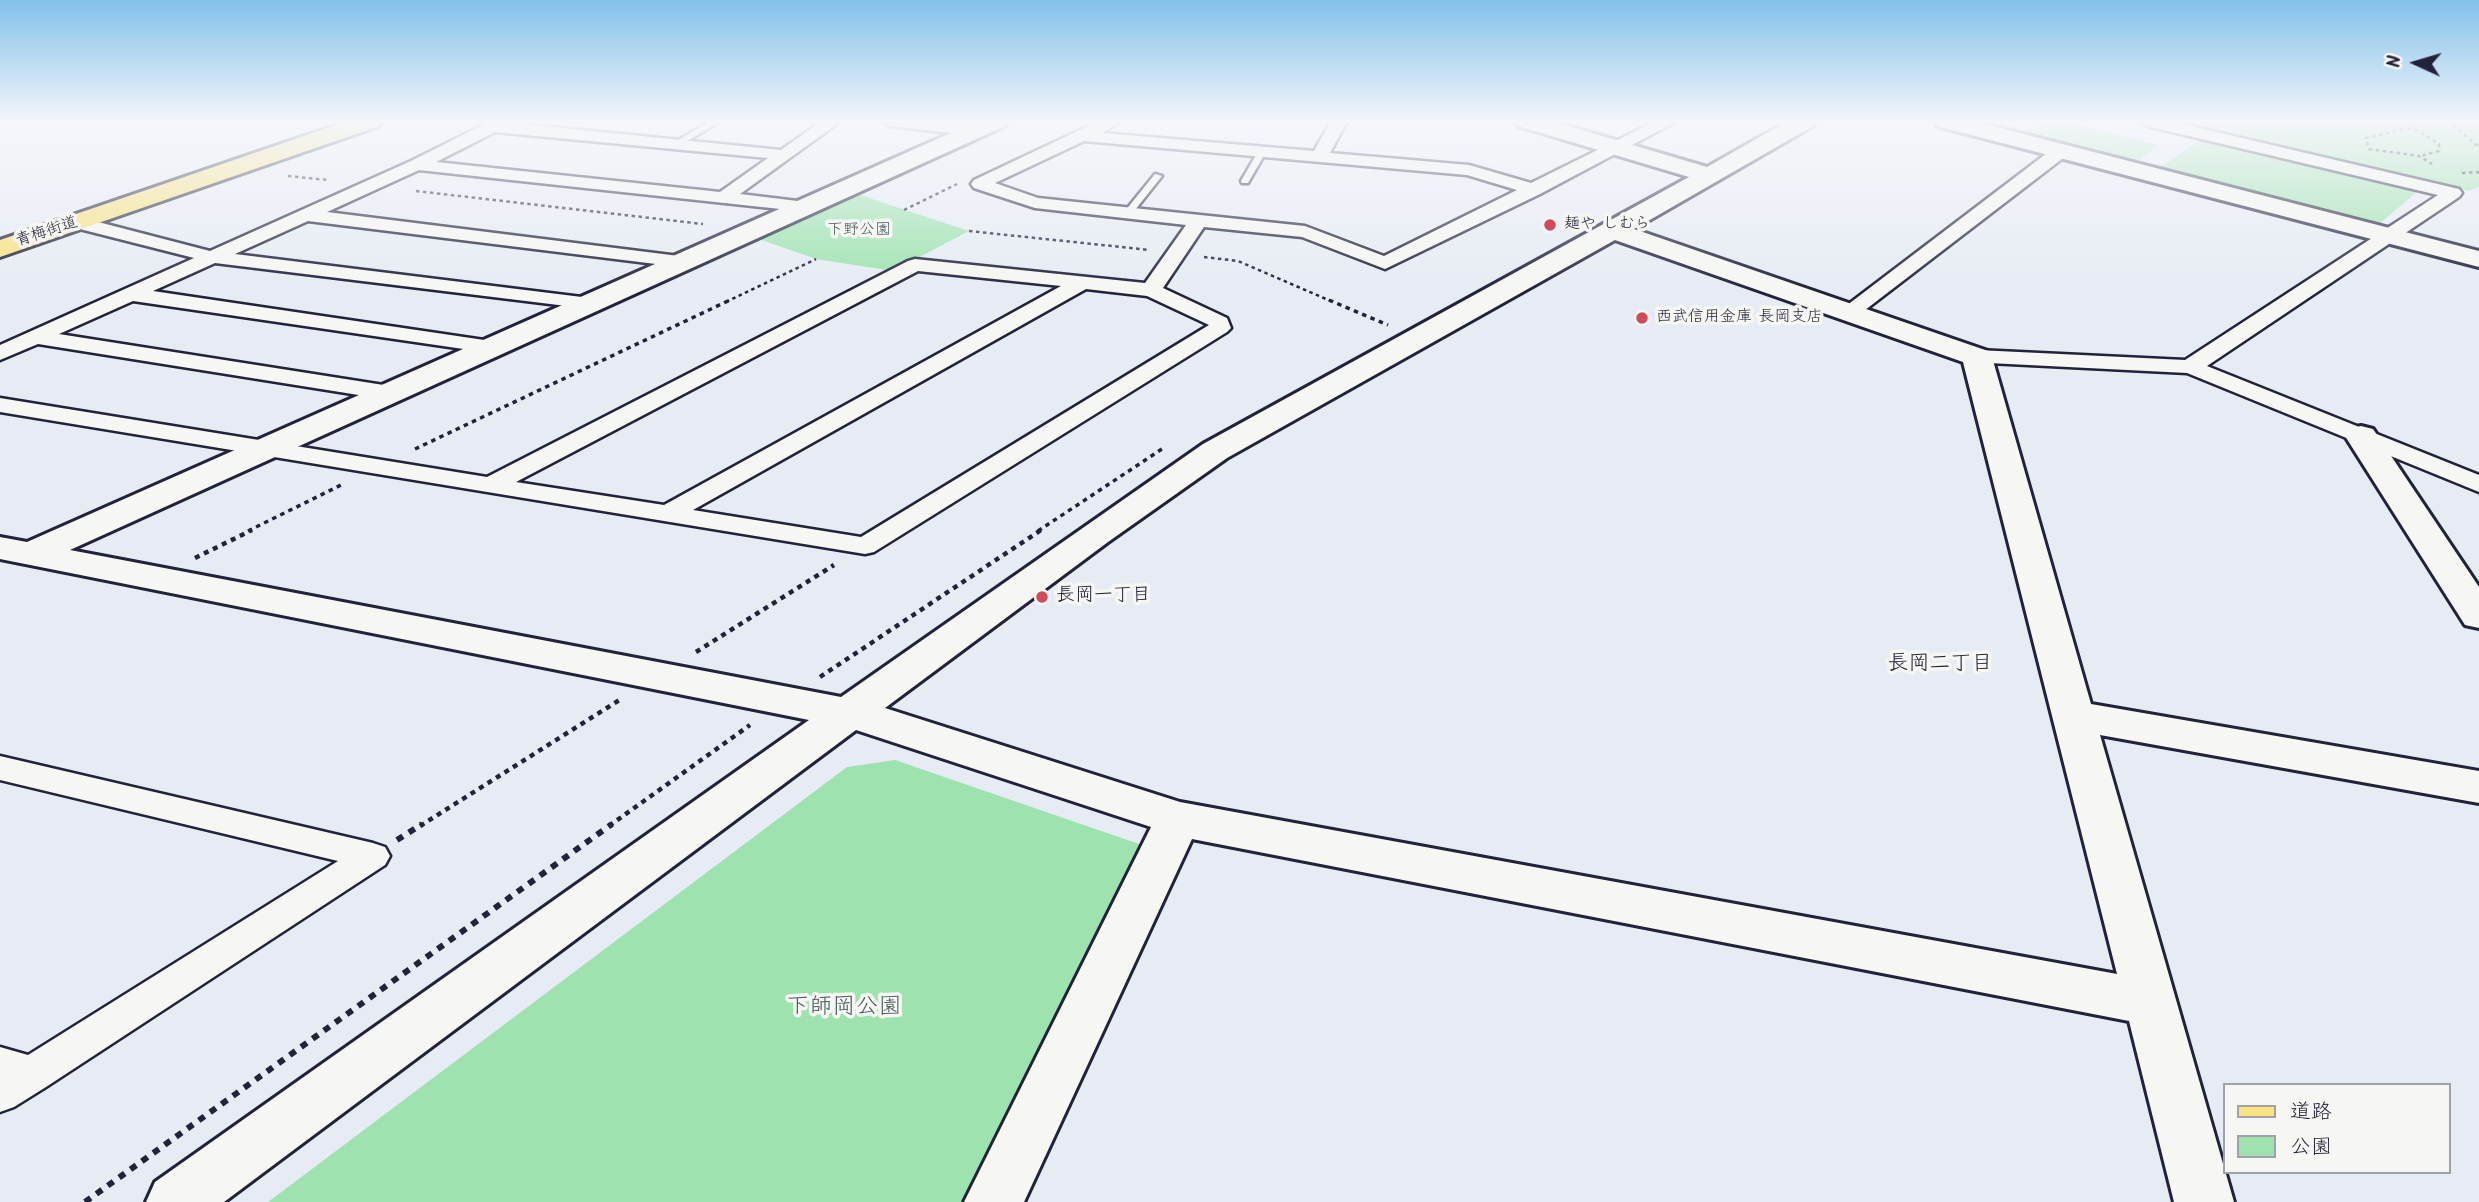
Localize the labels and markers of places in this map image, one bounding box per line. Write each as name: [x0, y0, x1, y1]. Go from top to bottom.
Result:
place label: 麺や しむら: [1564, 215, 1650, 235]
marker: 麺や しむら: [1542, 217, 1558, 233]
place label: 西武信用金庫 長岡支店: [1656, 308, 1822, 328]
marker: 西武信用金庫 長岡支店: [1634, 310, 1650, 326]
place label: 長岡一丁目: [1056, 586, 1151, 608]
marker: 長岡一丁目: [1034, 589, 1050, 605]

